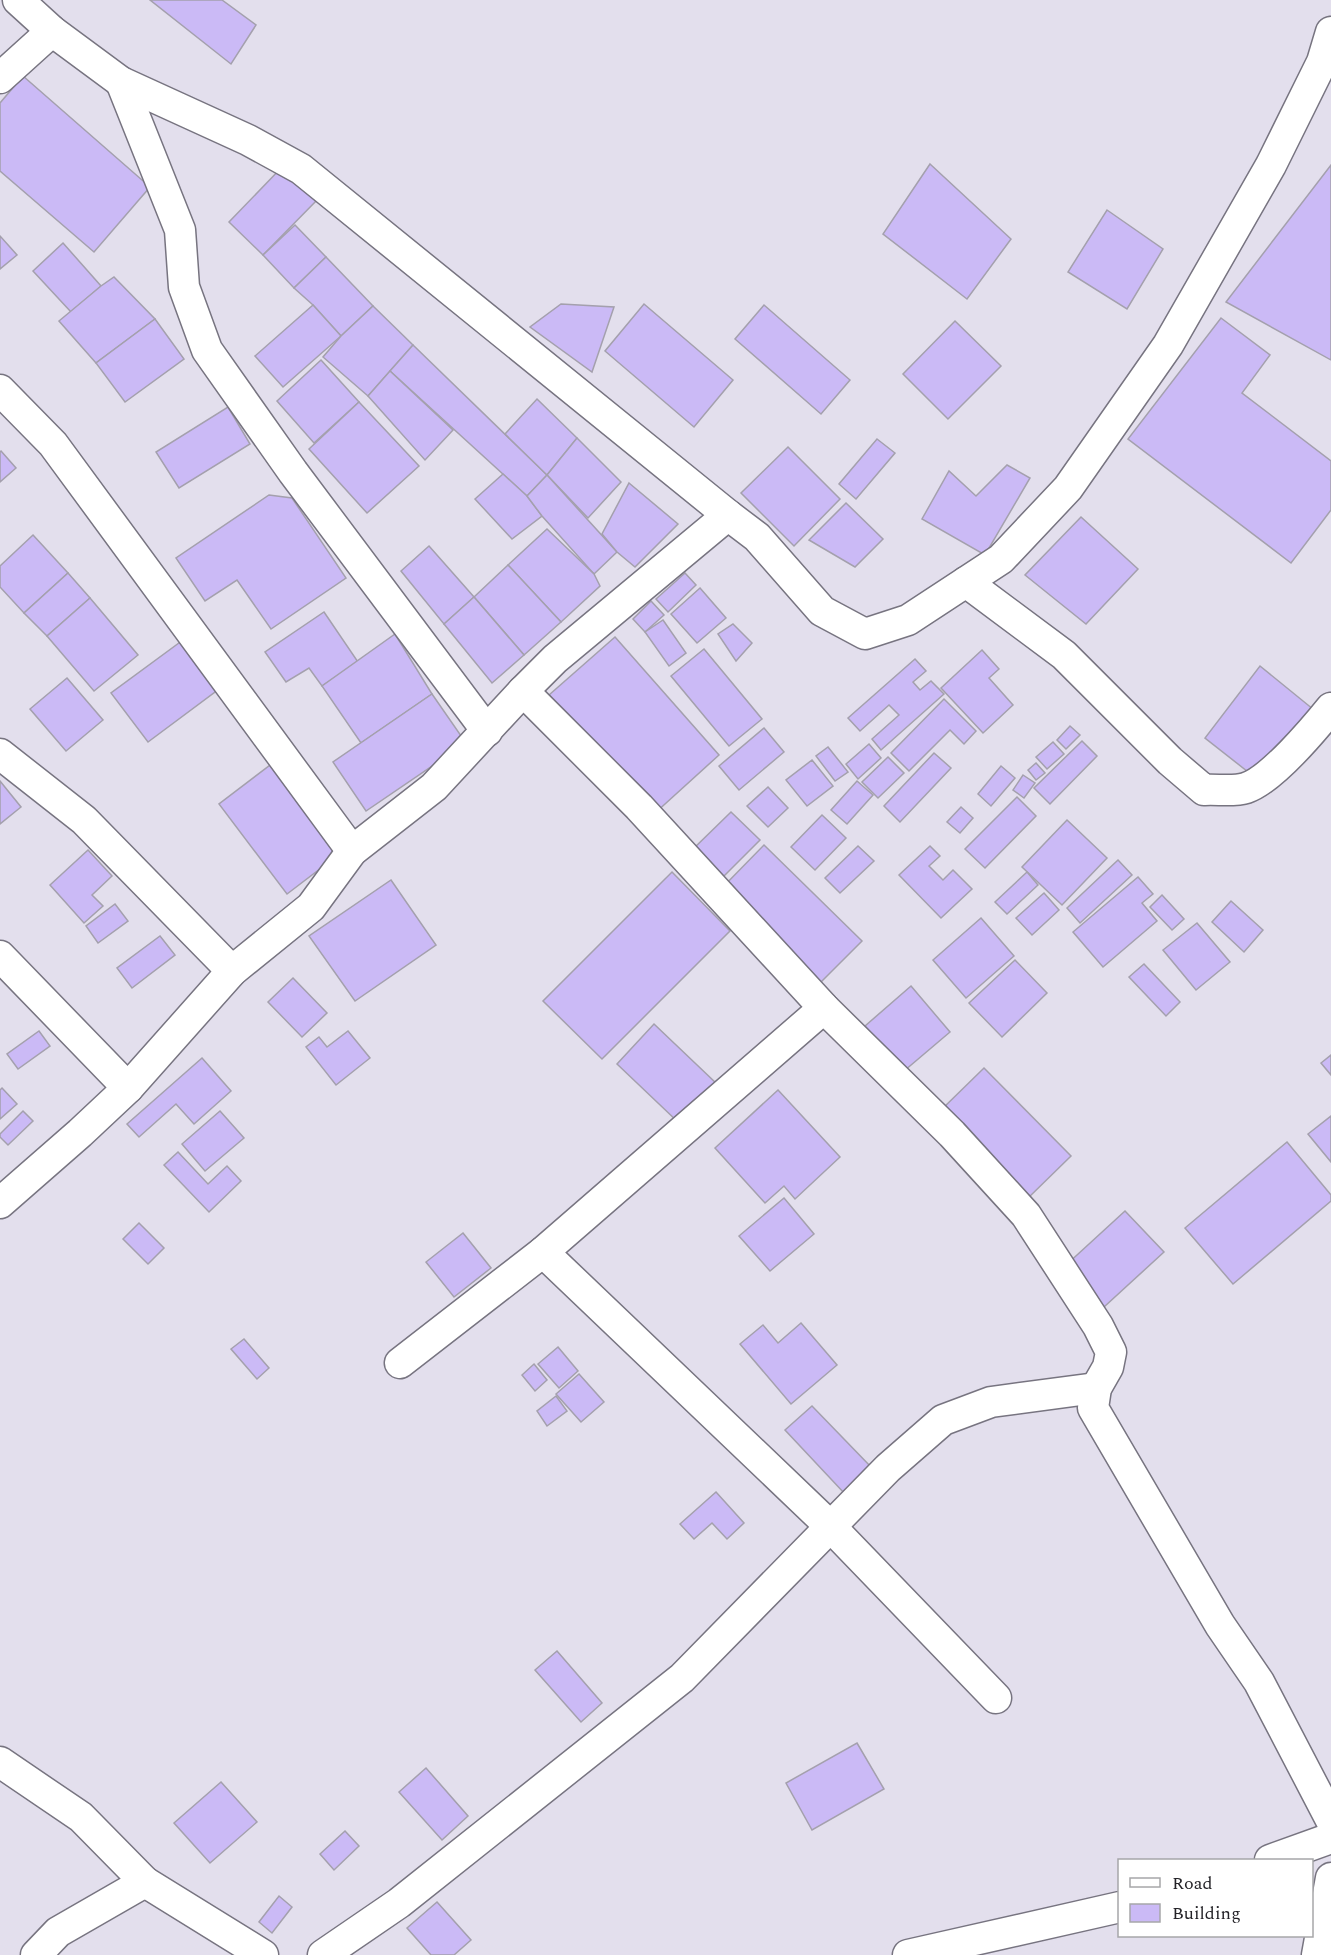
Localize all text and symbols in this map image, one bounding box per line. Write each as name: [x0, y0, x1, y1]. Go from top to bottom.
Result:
legend: [1118, 1859, 1313, 1937]
text: Road: [1172, 1870, 1213, 1897]
text: Building: [1172, 1900, 1241, 1927]

